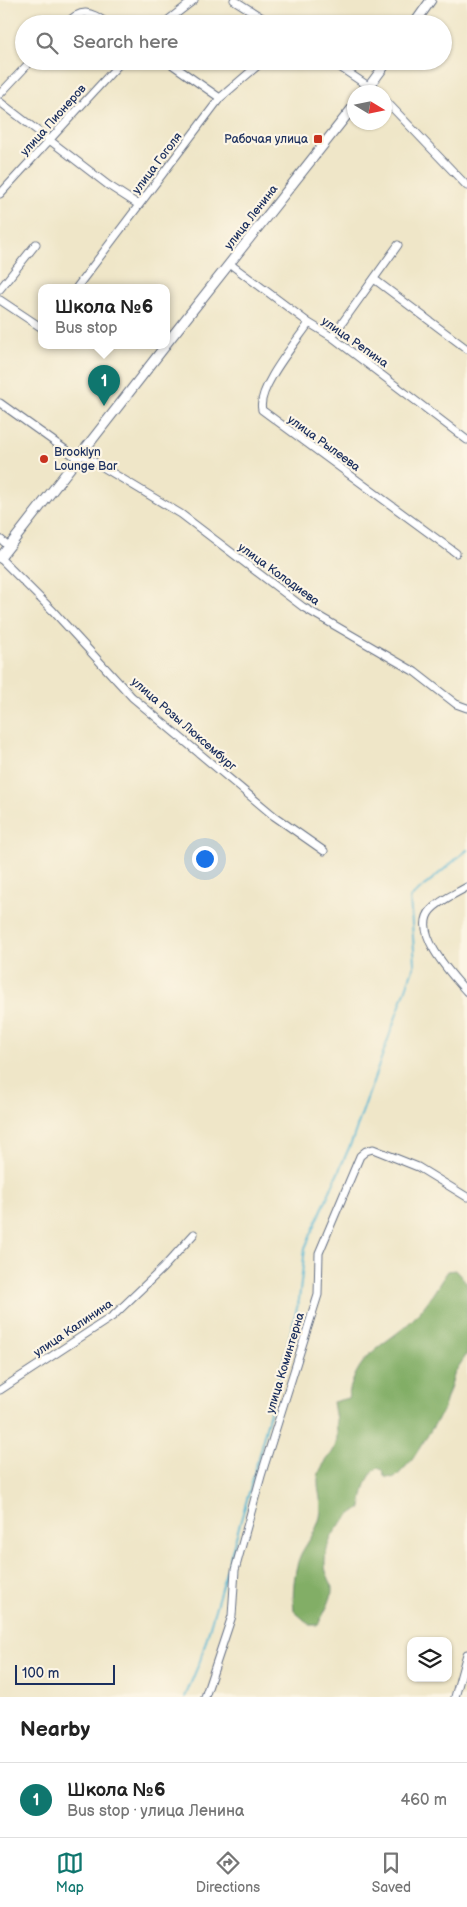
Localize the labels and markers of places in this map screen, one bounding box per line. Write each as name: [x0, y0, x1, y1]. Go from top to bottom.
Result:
place label: Рабочая улица: [224, 132, 308, 147]
marker: Рабочая улица: [312, 133, 324, 145]
pin: 1: [88, 365, 120, 406]
place label: Brooklyn Lounge Bar: [54, 445, 118, 474]
marker: Brooklyn Lounge Bar: [38, 453, 50, 465]

